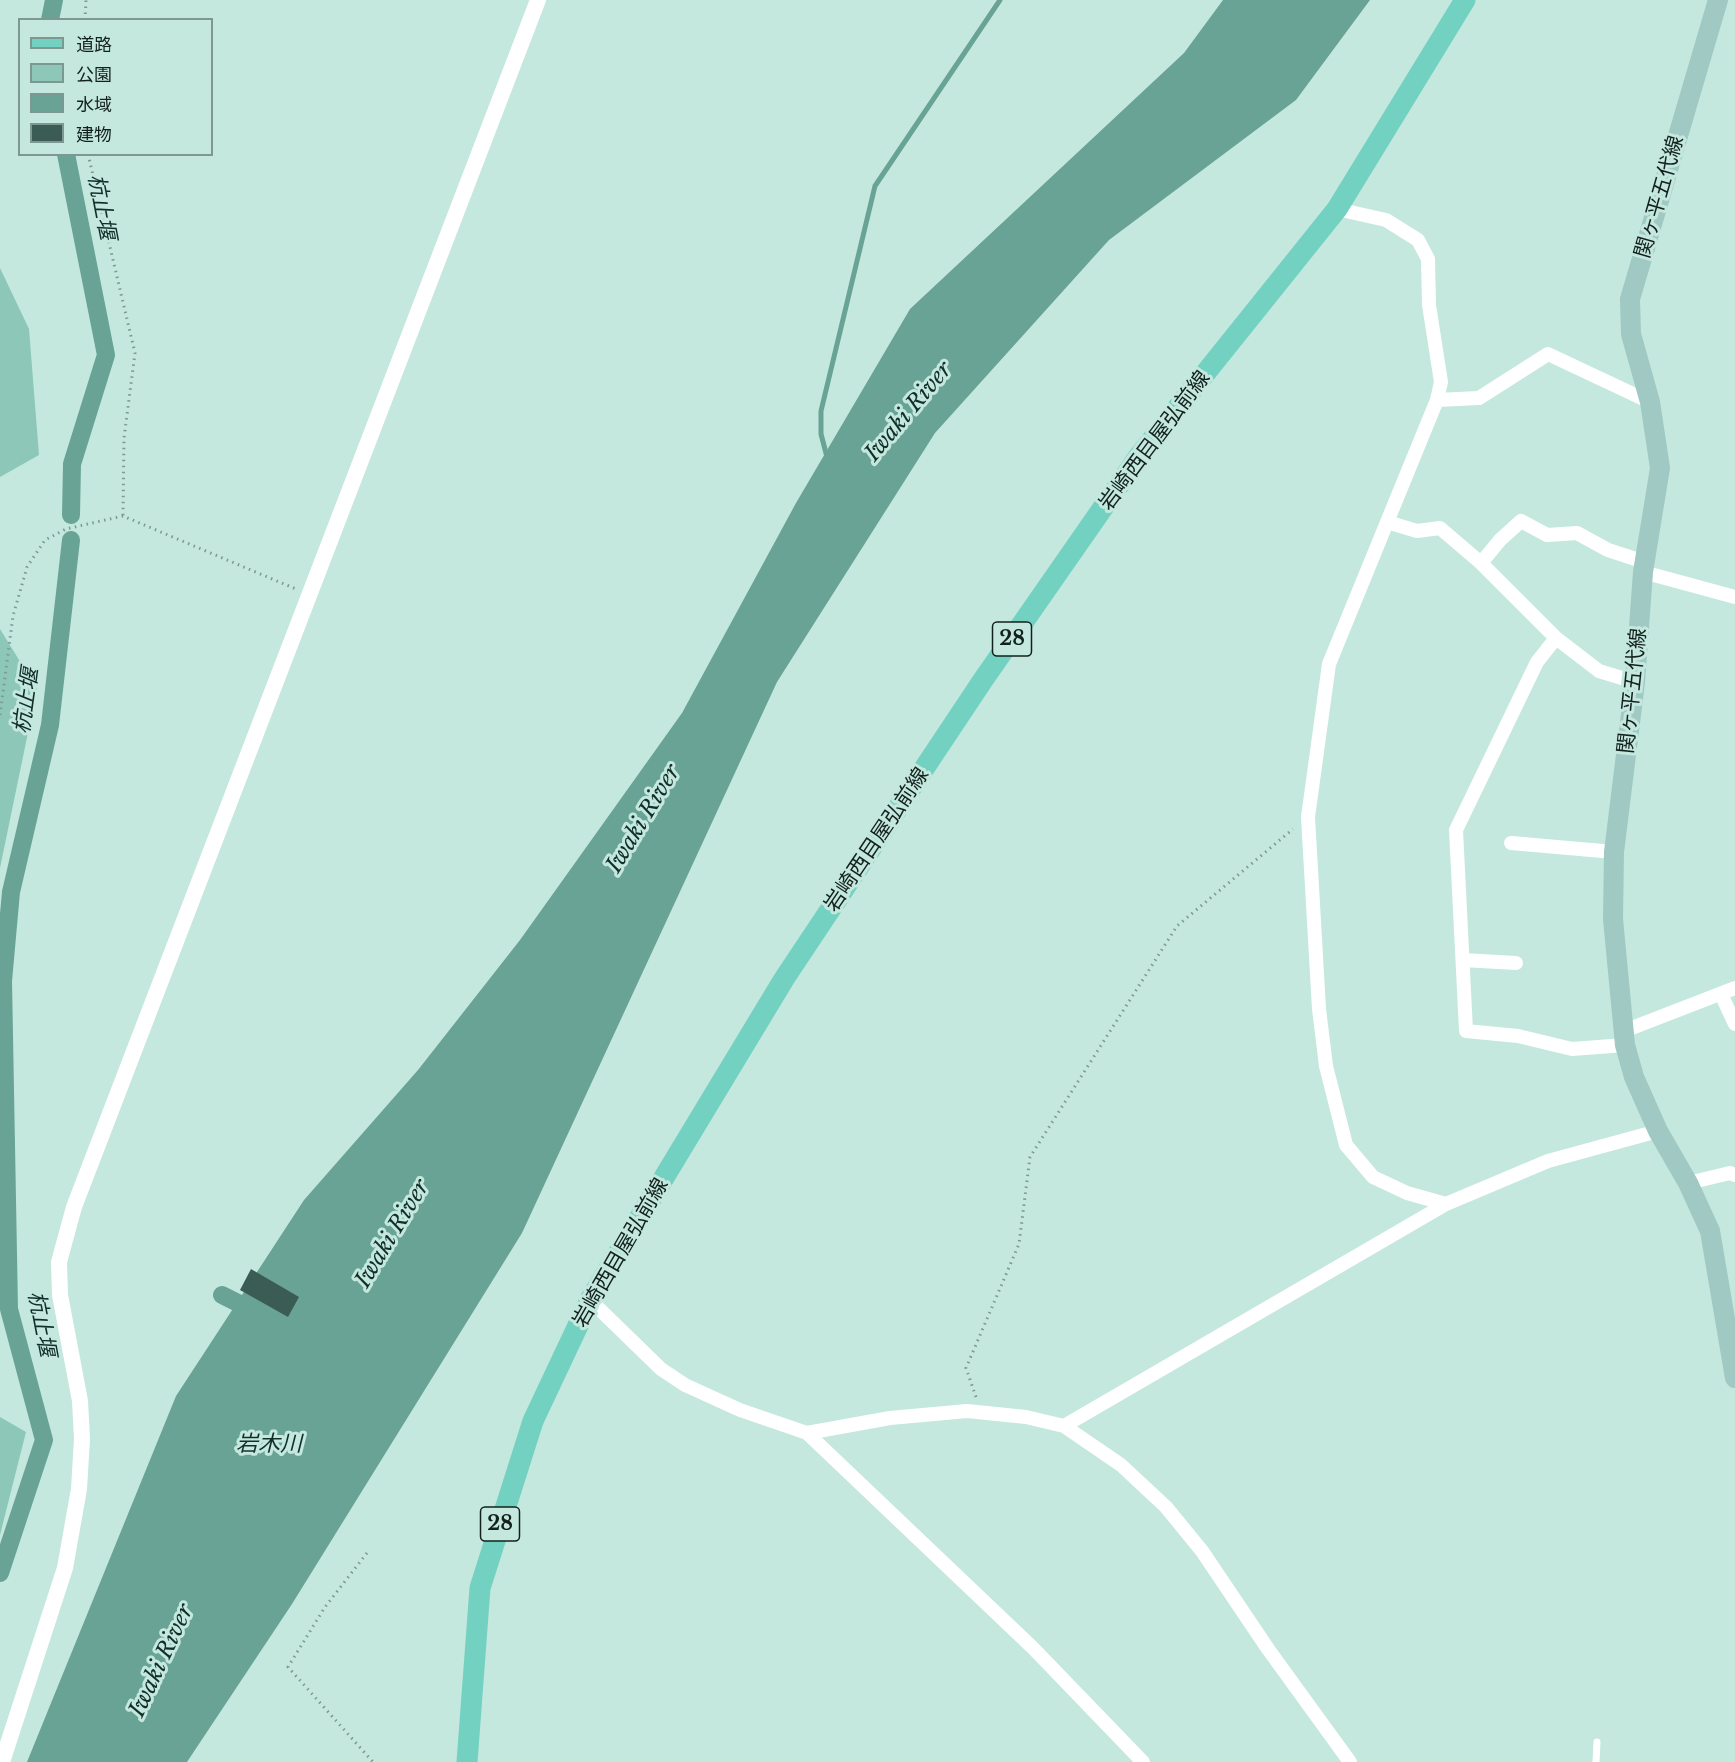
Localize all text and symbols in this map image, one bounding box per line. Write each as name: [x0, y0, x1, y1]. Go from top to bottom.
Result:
legend: [18, 18, 213, 156]
text: 道路: [76, 34, 112, 56]
text: 公園: [76, 64, 112, 86]
text: 水域: [76, 94, 112, 116]
text: 建物: [76, 124, 112, 146]
street label: 関ヶ平五代線: [1631, 133, 1689, 261]
water label: 杭止堰: [82, 172, 120, 242]
water label: Iwaki River: [860, 357, 958, 467]
street label: 岩崎西目屋弘前線: [1094, 366, 1216, 516]
road number: 28: [992, 622, 1032, 656]
street label: 関ヶ平五代線: [1614, 627, 1652, 755]
water label: 杭止堰: [9, 666, 45, 736]
water label: Iwaki River: [601, 760, 687, 878]
street label: 岩崎西目屋弘前線: [820, 763, 934, 917]
street label: 岩崎西目屋弘前線: [568, 1174, 674, 1332]
water label: Iwaki River: [350, 1175, 436, 1293]
water label: 杭止堰: [22, 1289, 60, 1359]
water label: 岩木川: [236, 1432, 302, 1458]
road number: 28: [480, 1507, 520, 1541]
water label: Iwaki River: [124, 1601, 200, 1721]

